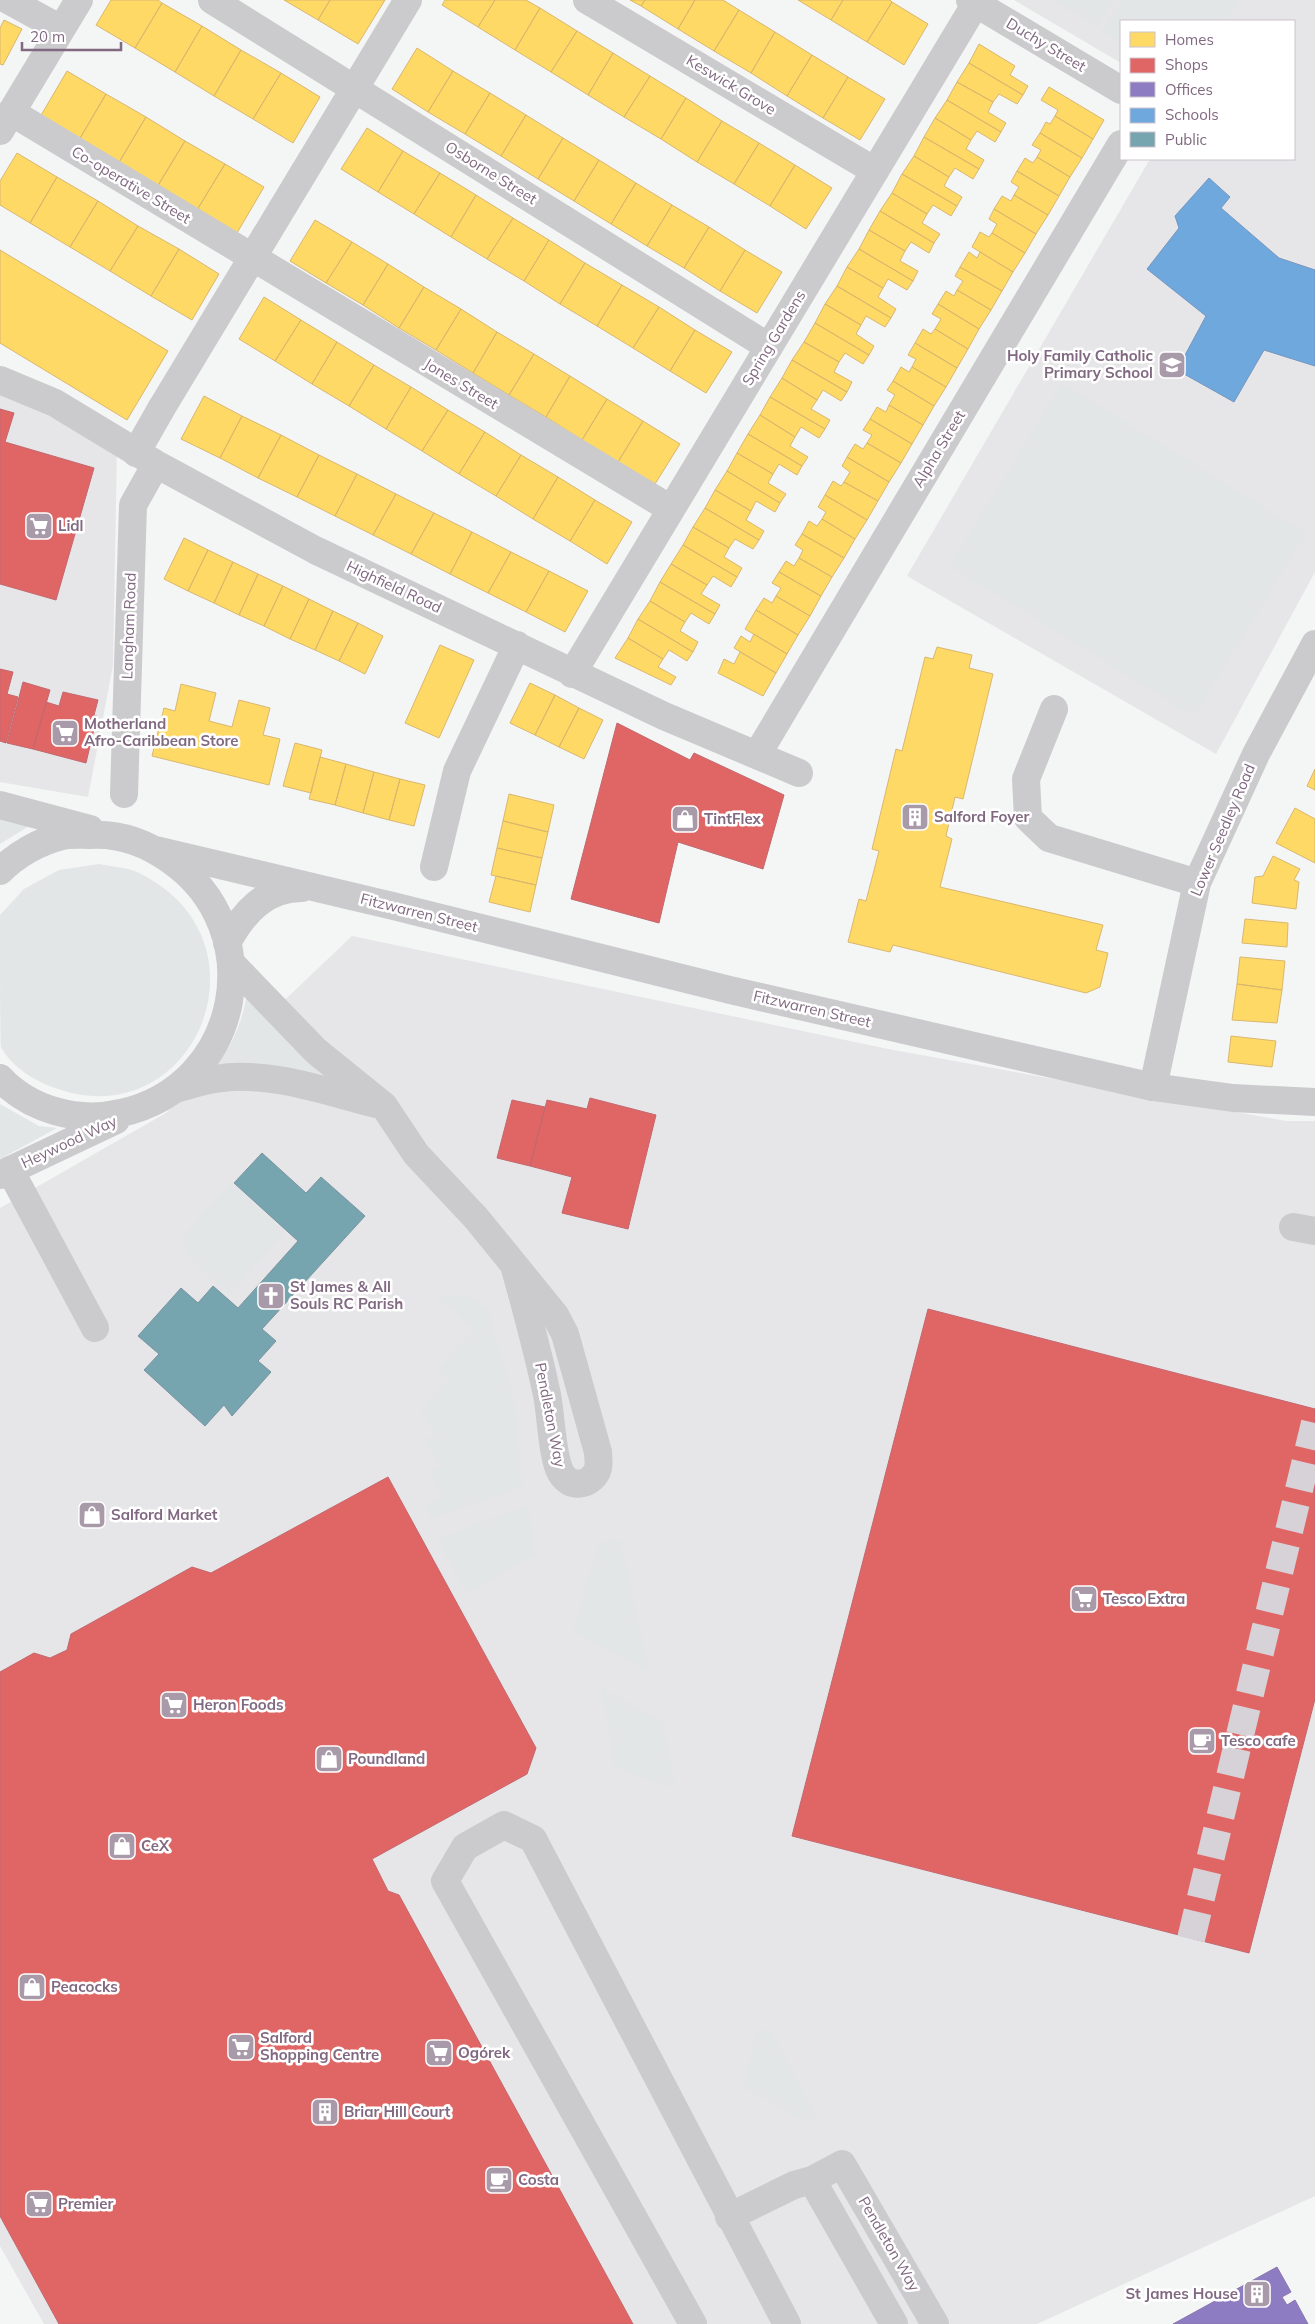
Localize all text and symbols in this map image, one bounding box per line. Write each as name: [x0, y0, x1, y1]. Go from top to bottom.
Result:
street label: Duchy Street: [1003, 13, 1089, 76]
scale bar: [22, 20, 121, 52]
legend: [1120, 20, 1295, 160]
text: 20 m: [30, 27, 65, 46]
text: Homes: [1165, 30, 1214, 49]
street label: Keswick Grove: [683, 50, 780, 119]
text: Shops: [1165, 55, 1208, 74]
text: Offices: [1165, 80, 1213, 99]
text: Schools: [1165, 105, 1219, 124]
text: Public: [1165, 130, 1207, 149]
street label: Osborne Street: [442, 137, 541, 208]
street label: Co-operative Street: [68, 142, 194, 228]
street label: Spring Gardens: [738, 287, 809, 389]
place label: Holy Family Catholic Primary School: [1007, 346, 1153, 382]
school or university icon: Holy Family Catholic Primary School: [1157, 350, 1187, 380]
street label: Jones Street: [421, 354, 502, 413]
street label: Alpha Street: [908, 407, 969, 491]
supermarket icon: Lidl: [24, 511, 54, 541]
place label: Lidl: [58, 516, 84, 535]
street label: Highfield Road: [344, 556, 445, 617]
street label: Langham Road: [117, 572, 140, 680]
place label: Motherland Afro-Caribbean Store: [84, 714, 239, 750]
supermarket icon: Motherland Afro-Caribbean Store: [50, 718, 80, 748]
street label: Lower Seedley Road: [1186, 761, 1259, 899]
building icon: Salford Foyer: [900, 802, 930, 832]
shop icon: TintFlex: [670, 804, 700, 834]
place label: Salford Foyer: [934, 807, 1030, 826]
place label: TintFlex: [704, 809, 762, 828]
street label: Fitzwarren Street: [359, 889, 480, 936]
street label: Fitzwarren Street: [752, 986, 873, 1031]
street label: Heywood Way: [18, 1111, 120, 1172]
place label: St James & All Souls RC Parish: [290, 1277, 403, 1313]
church icon: St James & All Souls RC Parish: [256, 1281, 286, 1311]
street label: Pendleton Way: [531, 1361, 570, 1469]
shop icon: Salford Market: [77, 1500, 107, 1530]
place label: Salford Market: [111, 1505, 218, 1524]
supermarket icon: Tesco Extra: [1069, 1584, 1099, 1614]
place label: Tesco Extra: [1103, 1589, 1185, 1608]
supermarket icon: Heron Foods: [159, 1690, 189, 1720]
place label: Heron Foods: [193, 1695, 284, 1714]
cafe icon: Tesco cafe: [1187, 1726, 1217, 1756]
place label: Tesco cafe: [1221, 1731, 1296, 1750]
shop icon: Poundland: [314, 1744, 344, 1774]
place label: Poundland: [348, 1749, 425, 1768]
shop icon: CeX: [107, 1831, 137, 1861]
place label: CeX: [141, 1836, 170, 1855]
shop icon: Peacocks: [17, 1972, 47, 2002]
place label: Peacocks: [51, 1977, 118, 1996]
place label: Salford Shopping Centre: [260, 2028, 379, 2064]
supermarket icon: Salford Shopping Centre: [226, 2032, 256, 2062]
supermarket icon: Ogórek: [424, 2038, 454, 2068]
place label: Ogórek: [458, 2043, 511, 2062]
building icon: Briar Hill Court: [310, 2097, 340, 2127]
place label: Briar Hill Court: [344, 2102, 451, 2121]
cafe icon: Costa: [484, 2165, 514, 2195]
place label: Costa: [518, 2170, 559, 2189]
supermarket icon: Premier: [24, 2189, 54, 2219]
street label: Pendleton Way: [855, 2193, 924, 2295]
place label: Premier: [58, 2194, 113, 2213]
building icon: St James House: [1242, 2279, 1272, 2309]
place label: St James House: [1125, 2284, 1238, 2303]

